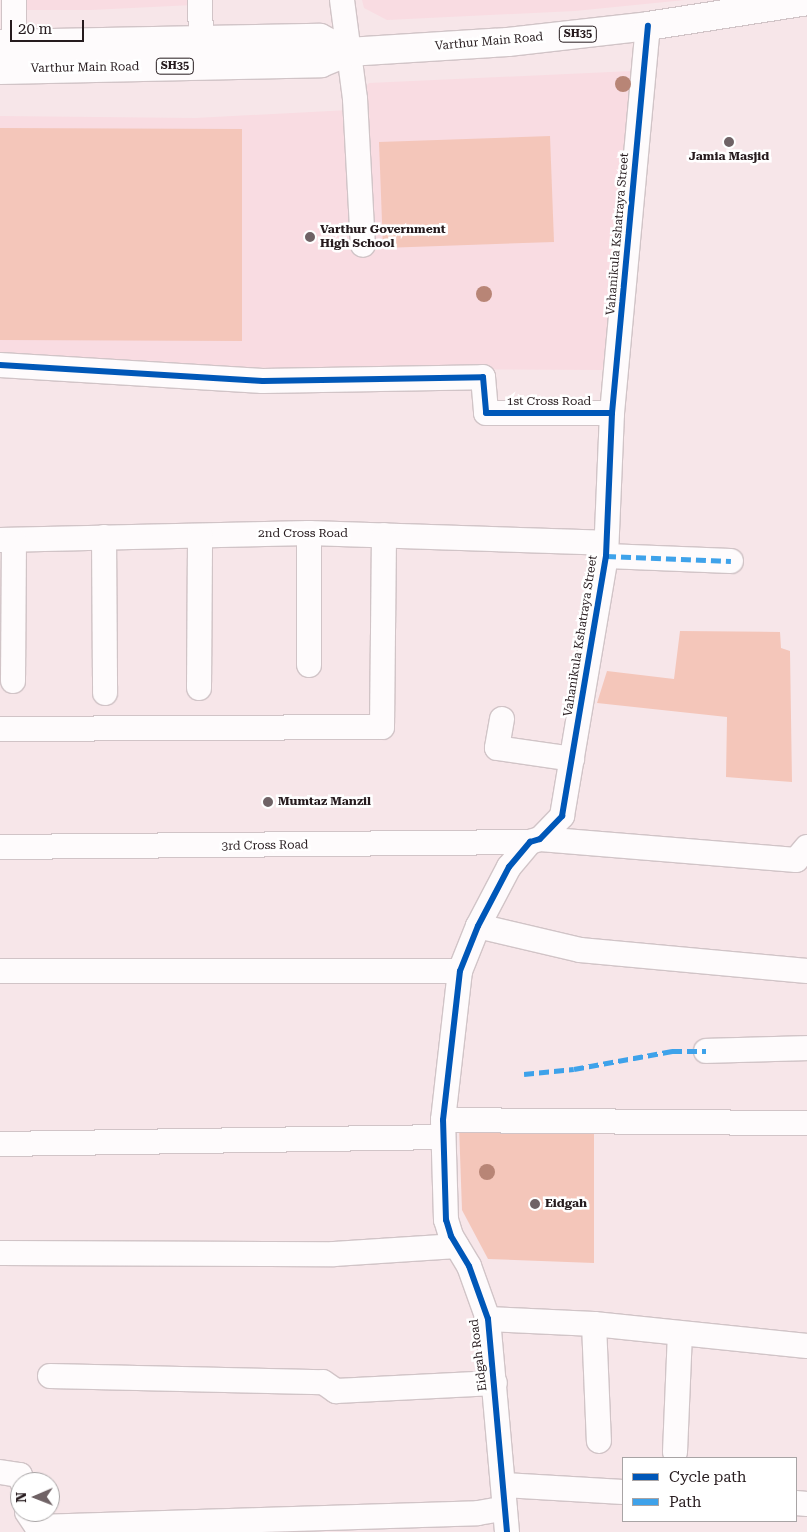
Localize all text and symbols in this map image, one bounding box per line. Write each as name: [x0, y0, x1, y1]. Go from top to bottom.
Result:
scale bar: [12, 10, 86, 42]
text: 20 m: [18, 20, 52, 38]
road number: SH35: [558, 26, 598, 42]
street label: Varthur Main Road: [434, 30, 544, 54]
road number: SH35: [155, 58, 195, 74]
street label: Varthur Main Road: [31, 60, 139, 76]
marker: Jamia Masjid: [723, 136, 735, 148]
place label: Jamia Masjid: [689, 150, 769, 164]
street label: Vahanikula Kshatraya Street: [604, 152, 632, 316]
place label: Varthur Government High School: [320, 223, 446, 251]
marker: Varthur Government High School: [304, 231, 316, 243]
street label: 1st Cross Road: [507, 395, 591, 409]
street label: 2nd Cross Road: [258, 527, 348, 541]
street label: Vahanikula Kshatraya Street: [561, 554, 601, 718]
place label: Mumtaz Manzil: [278, 795, 371, 809]
marker: Mumtaz Manzil: [262, 796, 274, 808]
street label: 3rd Cross Road: [221, 838, 309, 854]
place label: Eidgah: [545, 1197, 587, 1211]
marker: Eidgah: [529, 1198, 541, 1210]
street label: Eidgah Road: [467, 1318, 491, 1392]
legend: [622, 1457, 797, 1522]
text: Cycle path: [669, 1468, 746, 1486]
north arrow: [10, 1472, 60, 1522]
text: N: [13, 1492, 29, 1503]
text: Path: [669, 1493, 702, 1511]

